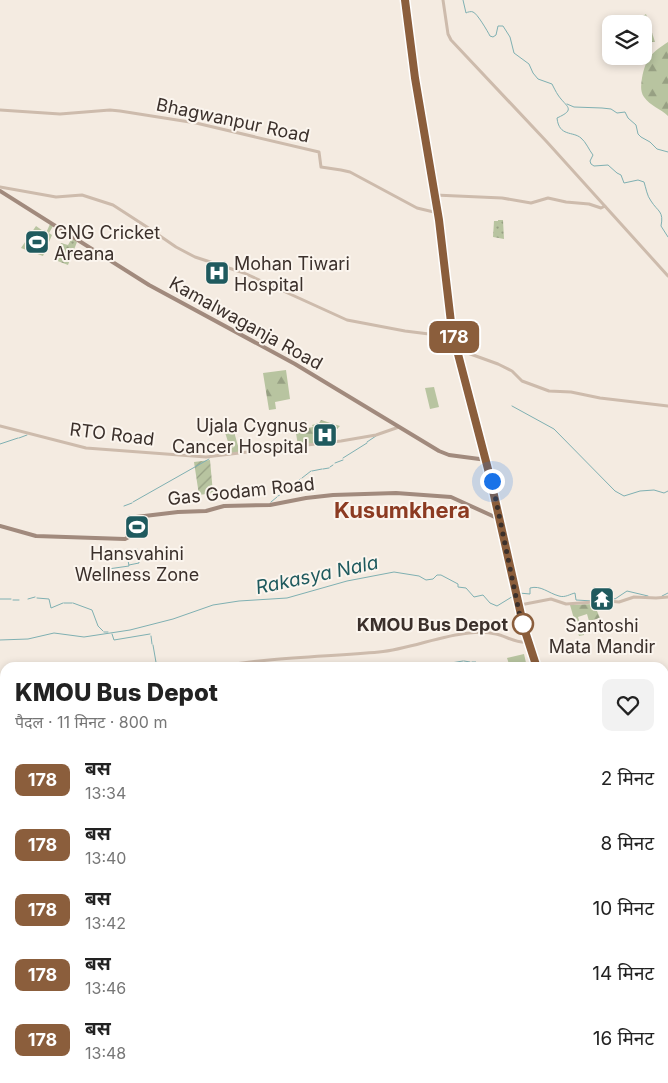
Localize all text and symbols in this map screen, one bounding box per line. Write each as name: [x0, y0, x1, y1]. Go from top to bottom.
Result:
map controls: [602, 15, 652, 65]
button: layers: [602, 15, 652, 65]
street label: Bhagwanpur Road: [155, 94, 311, 146]
place label: GNG Cricket Areana: [54, 222, 160, 264]
sports icon: GNG Cricket Areana: [24, 229, 50, 255]
place label: Mohan Tiwari Hospital: [234, 253, 350, 295]
hospital icon: Mohan Tiwari Hospital: [204, 260, 230, 286]
street label: Kamalwaganja Road: [166, 272, 326, 374]
line badge: 178: [425, 321, 483, 353]
text: 178: [439, 326, 469, 347]
place label: Ujala Cygnus Cancer Hospital: [172, 415, 308, 457]
street label: RTO Road: [69, 418, 155, 450]
hospital icon: Ujala Cygnus Cancer Hospital: [312, 422, 338, 448]
your location: [480, 469, 505, 494]
street label: Gas Godam Road: [166, 473, 316, 509]
district label: Kusumkhera: [334, 497, 470, 523]
sports icon: Hansvahini Wellness Zone: [124, 514, 150, 540]
place label: Hansvahini Wellness Zone: [75, 543, 199, 585]
water label: Rakasya Nala: [254, 551, 381, 599]
temple icon: Santoshi Mata Mandir: [589, 586, 615, 612]
marker: KMOU Bus Depot: [512, 613, 534, 635]
place label: KMOU Bus Depot: [357, 614, 508, 635]
place label: Santoshi Mata Mandir: [549, 615, 656, 657]
text: KMOU Bus Depot: [15, 678, 218, 707]
button: heart: [602, 679, 654, 731]
text: पैदल · 11 मिनट · 800 m: [15, 712, 167, 732]
text: बस: [85, 757, 111, 780]
text: 2 मिनट: [601, 767, 654, 790]
text: 178: [28, 769, 57, 790]
text: 13:34: [85, 783, 126, 803]
text: बस: [85, 822, 111, 845]
text: 8 मिनट: [600, 832, 654, 855]
text: 178: [28, 834, 57, 855]
text: 13:40: [85, 848, 126, 868]
text: बस: [85, 887, 111, 910]
text: 10 मिनट: [593, 897, 654, 920]
text: 178: [28, 899, 57, 920]
text: 13:42: [85, 913, 126, 933]
text: बस: [85, 952, 111, 975]
text: 14 मिनट: [592, 962, 654, 985]
text: 178: [28, 964, 57, 985]
text: 13:46: [85, 978, 126, 998]
text: बस: [85, 1017, 111, 1040]
text: 16 मिनट: [593, 1027, 654, 1050]
text: 178: [28, 1029, 57, 1050]
text: 13:48: [85, 1043, 126, 1063]

